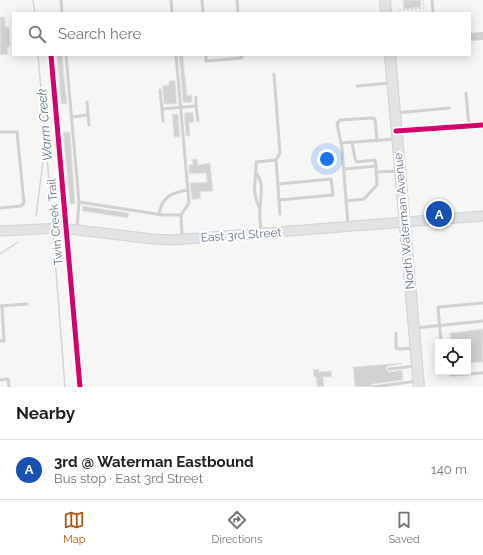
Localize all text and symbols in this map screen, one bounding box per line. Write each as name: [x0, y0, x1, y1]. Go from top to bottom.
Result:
search box: [12, 12, 471, 56]
icon: search: [26, 23, 48, 45]
text: Search here: [58, 25, 141, 43]
water label: Warm Creek: [34, 88, 55, 162]
your location: [317, 149, 337, 169]
street label: North Waterman Avenue: [391, 152, 417, 290]
street label: Twin Creek Trail: [44, 177, 66, 266]
pin: A: [426, 199, 452, 229]
street label: East 3rd Street: [200, 225, 282, 245]
map controls: [435, 339, 471, 375]
button: locate: [435, 339, 471, 375]
text: Nearby: [16, 403, 75, 423]
text: 3rd @ Waterman Eastbound: [54, 453, 254, 471]
text: A: [25, 462, 33, 477]
text: 140 m: [431, 462, 467, 477]
text: Bus stop · East 3rd Street: [54, 471, 203, 486]
tab: Map: [63, 509, 85, 546]
tab: Directions: [212, 509, 262, 546]
tab: Saved: [388, 509, 420, 546]

